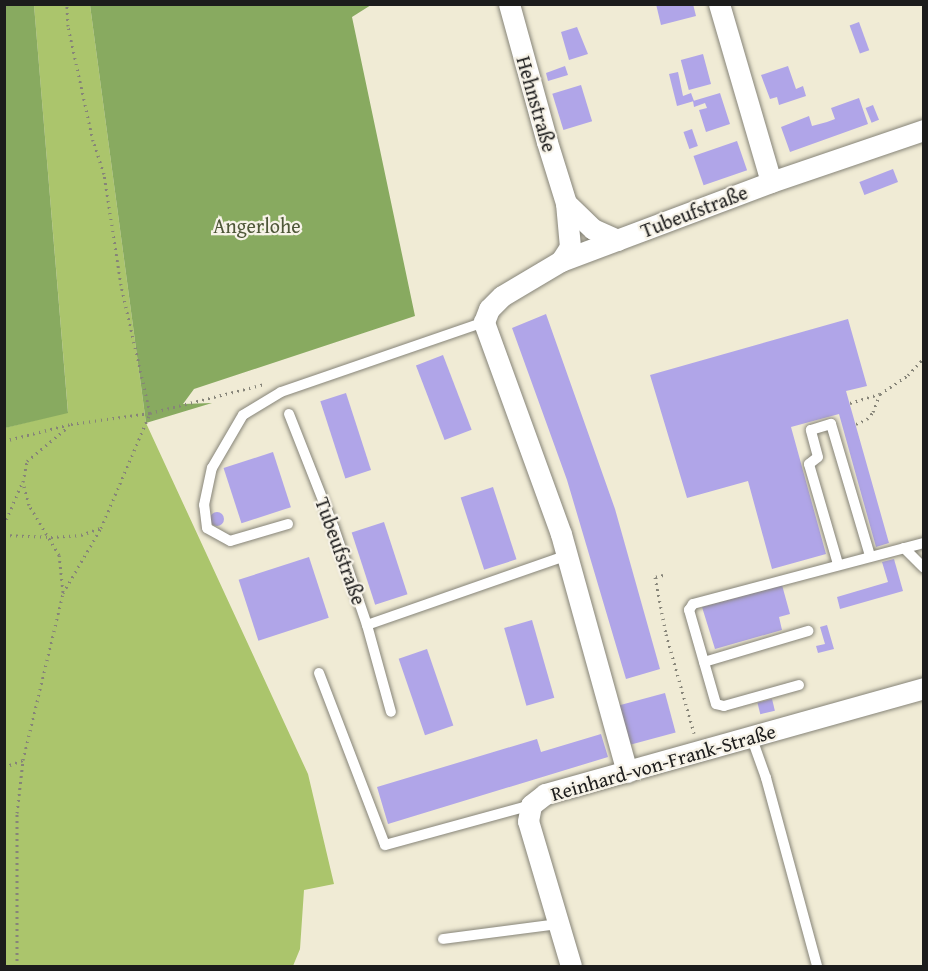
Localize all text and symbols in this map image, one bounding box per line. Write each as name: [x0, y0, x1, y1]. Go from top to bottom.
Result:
street label: Hehnstraße: [512, 53, 562, 155]
street label: Tubeufstraße: [637, 180, 751, 242]
park label: Angerlohe: [213, 213, 301, 237]
street label: Tubeufstraße: [310, 494, 372, 608]
street label: Reinhard-von-Frank-Straße: [548, 718, 778, 806]

